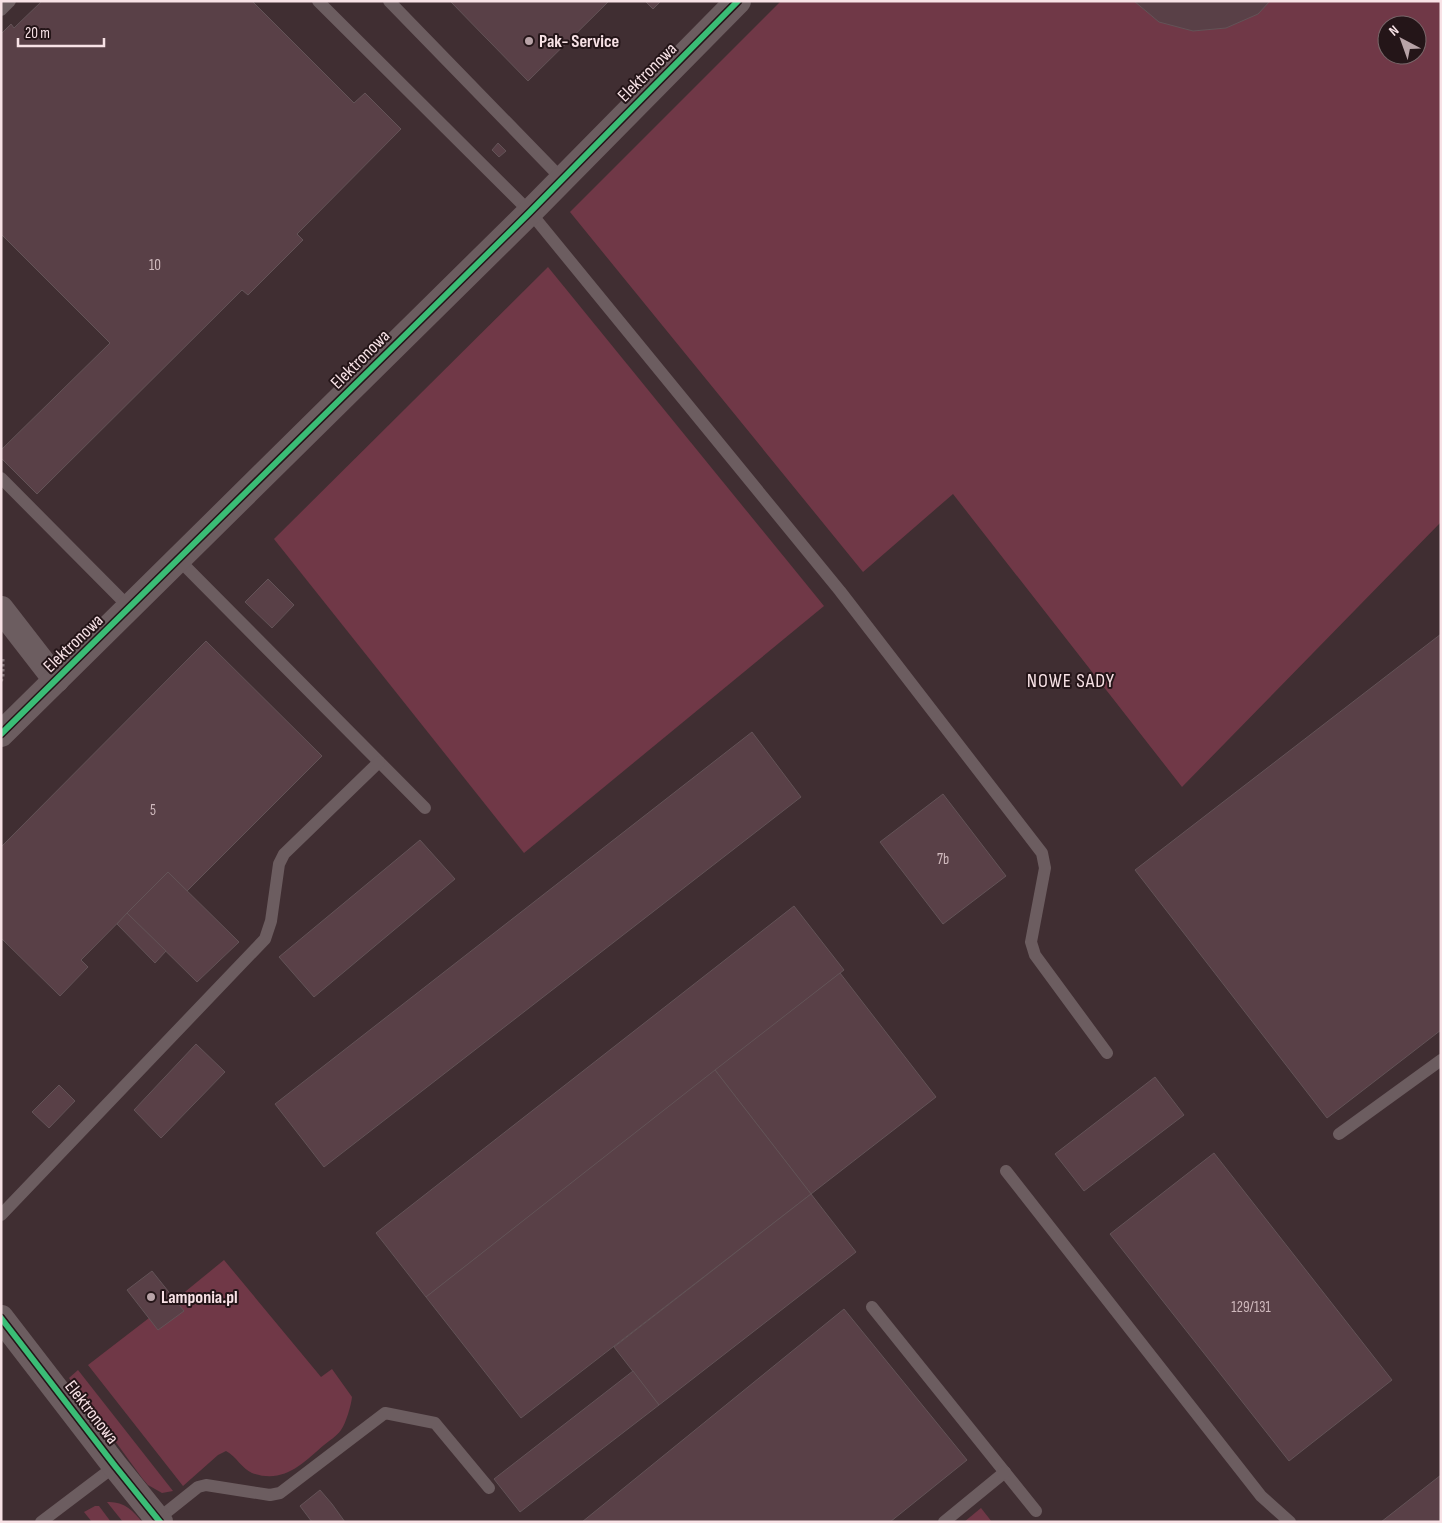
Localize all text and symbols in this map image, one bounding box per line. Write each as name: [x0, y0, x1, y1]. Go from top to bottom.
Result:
scale bar: [18, 15, 104, 47]
north arrow: [1377, 15, 1427, 65]
text: N: [1385, 22, 1402, 39]
text: 20 m: [25, 24, 50, 43]
place label: Pak- Service: [539, 31, 619, 52]
marker: Pak- Service: [523, 35, 535, 47]
street label: Elektronowa: [614, 38, 681, 106]
house number: 10: [149, 256, 161, 275]
street label: Elektronowa: [327, 325, 394, 393]
street label: Elektronowa: [39, 610, 108, 677]
district label: NOWE SADY: [1027, 669, 1115, 693]
house number: 5: [150, 801, 156, 820]
house number: 7b: [937, 850, 949, 869]
place label: Lamponia.pl: [161, 1287, 238, 1308]
marker: Lamponia.pl: [145, 1291, 157, 1303]
house number: 129/131: [1231, 1298, 1271, 1317]
street label: Elektronowa: [60, 1376, 123, 1448]

